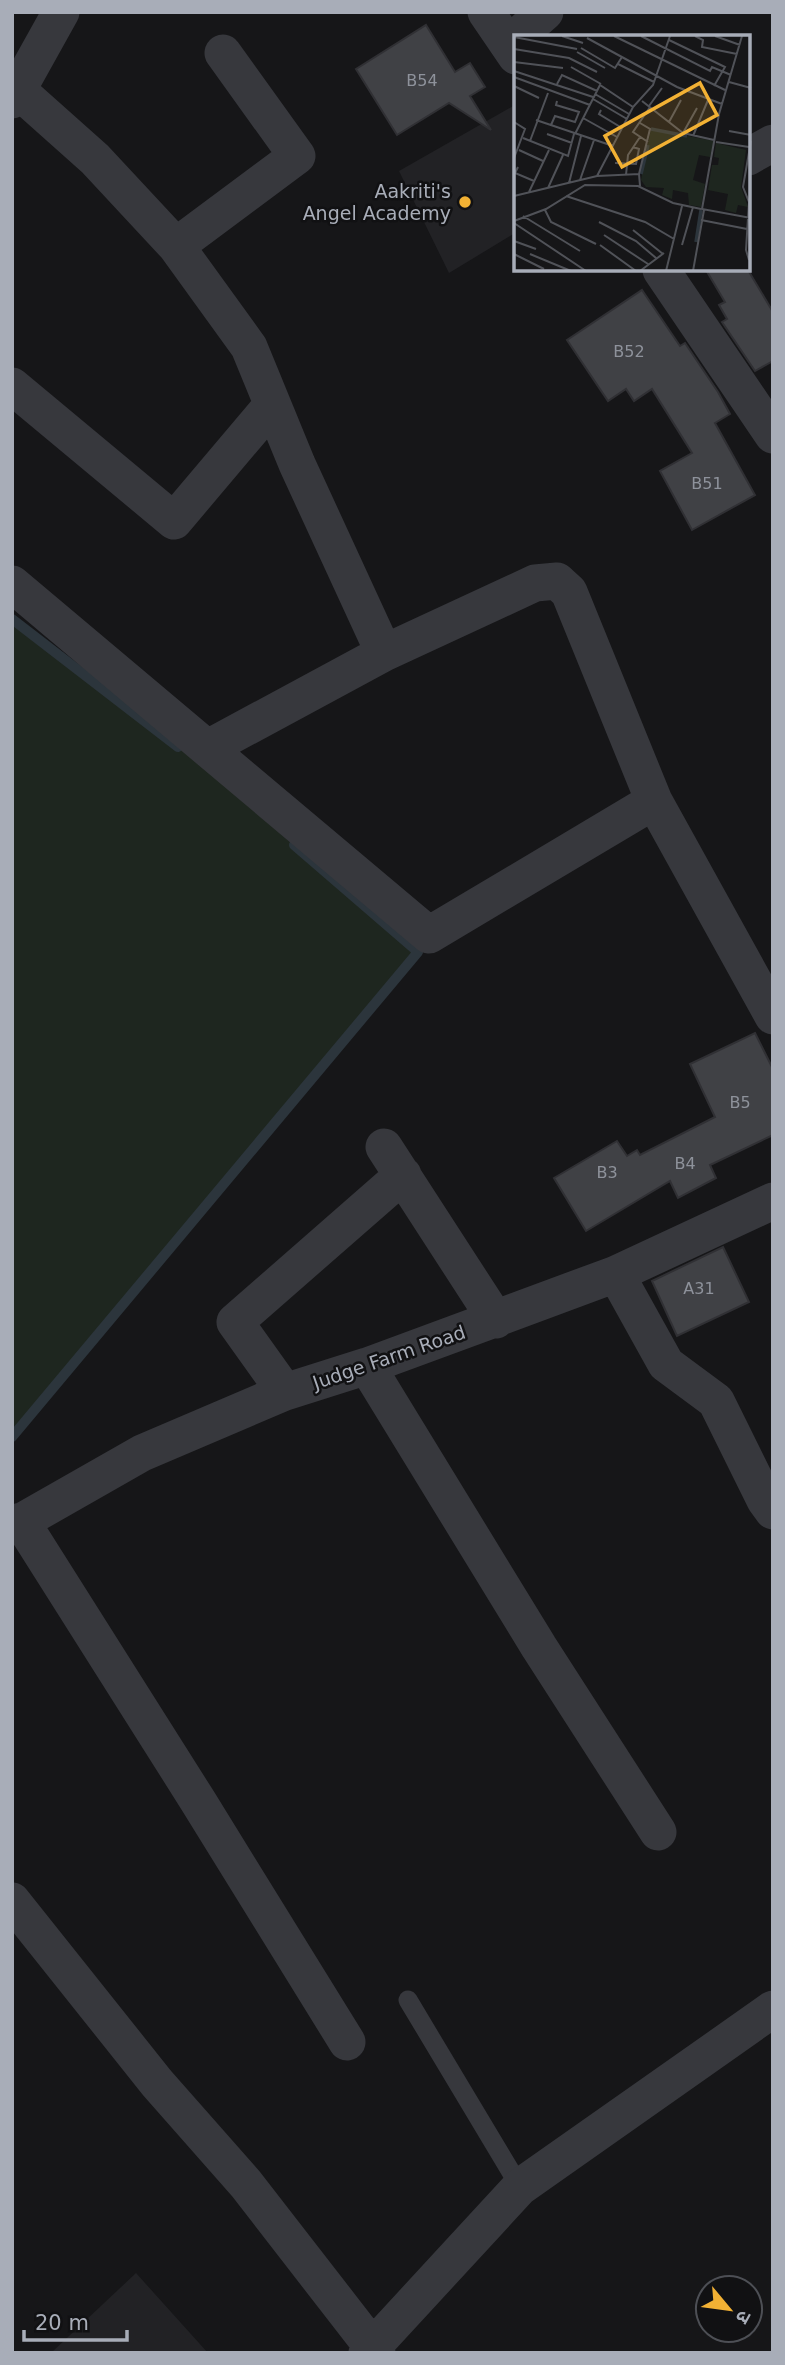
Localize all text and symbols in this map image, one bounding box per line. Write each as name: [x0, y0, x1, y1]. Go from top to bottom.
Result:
inset map: [514, 35, 750, 271]
house number: B54: [406, 71, 438, 90]
place label: Aakriti's Angel Academy: [303, 180, 451, 224]
marker: Aakriti's Angel Academy: [457, 194, 473, 210]
house number: B52: [613, 342, 645, 361]
house number: B51: [691, 474, 723, 493]
house number: B5: [729, 1093, 751, 1112]
house number: B4: [674, 1154, 696, 1173]
house number: B3: [596, 1163, 618, 1182]
house number: A31: [683, 1279, 715, 1298]
street label: Judge Farm Road: [309, 1321, 468, 1394]
north arrow: [694, 2274, 764, 2344]
scale bar: [24, 2298, 128, 2342]
text: उ: [731, 2307, 756, 2328]
text: 20 m: [35, 2311, 89, 2335]

